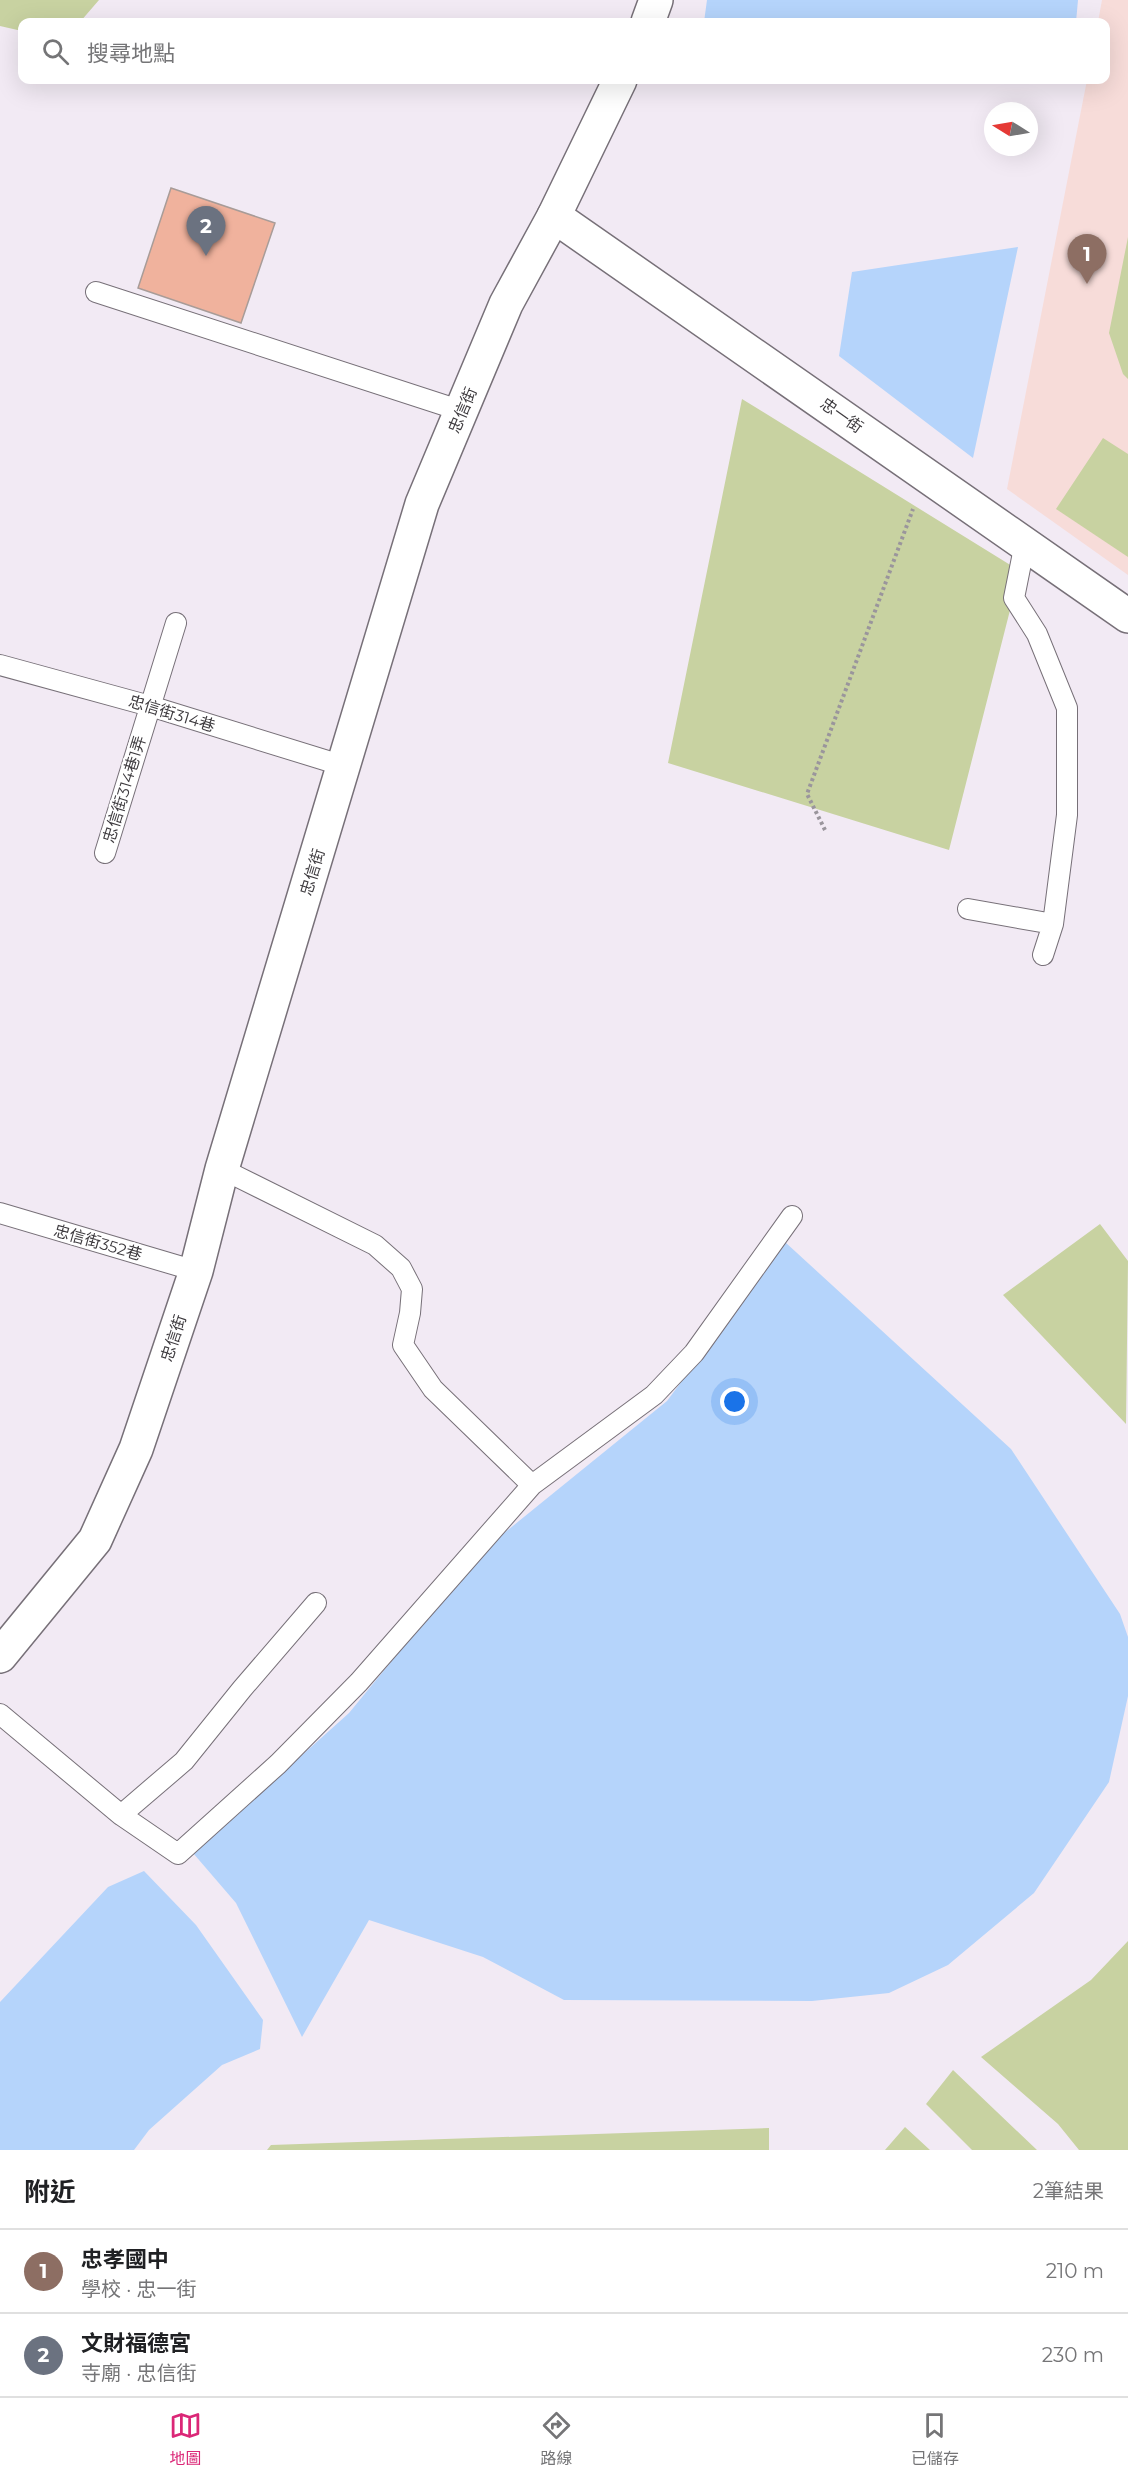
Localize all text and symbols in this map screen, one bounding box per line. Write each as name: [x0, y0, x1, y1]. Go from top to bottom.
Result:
search box: [18, 18, 1110, 84]
icon: search: [39, 35, 72, 68]
text: 搜尋地點: [87, 40, 175, 67]
north arrow: [984, 102, 1038, 156]
pin: 2: [186, 206, 226, 256]
pin: 1: [1068, 234, 1106, 284]
street label: 忠信街: [444, 384, 481, 436]
street label: 忠一街: [817, 394, 867, 437]
street label: 忠信街314巷: [126, 691, 217, 736]
street label: 忠信街314巷1弄: [99, 733, 150, 845]
street label: 忠信街: [296, 846, 329, 898]
street label: 忠信街352巷: [52, 1221, 144, 1264]
street label: 忠信街: [157, 1312, 190, 1364]
your location: [720, 1387, 749, 1416]
text: 附近: [24, 2176, 76, 2208]
text: 2筆結果: [1033, 2179, 1104, 2203]
text: 忠孝國中: [81, 2246, 169, 2273]
text: 1: [40, 2259, 47, 2283]
text: 210 m: [1046, 2259, 1104, 2283]
text: 學校 · 忠一街: [81, 2277, 197, 2301]
text: 文財福德宮: [81, 2330, 191, 2357]
text: 2: [38, 2343, 49, 2367]
text: 230 m: [1042, 2343, 1104, 2367]
text: 寺廟 · 忠信街: [81, 2361, 197, 2385]
tab: 地圖: [169, 2409, 202, 2469]
tab: 路線: [540, 2409, 573, 2469]
tab: 已儲存: [911, 2409, 959, 2469]

